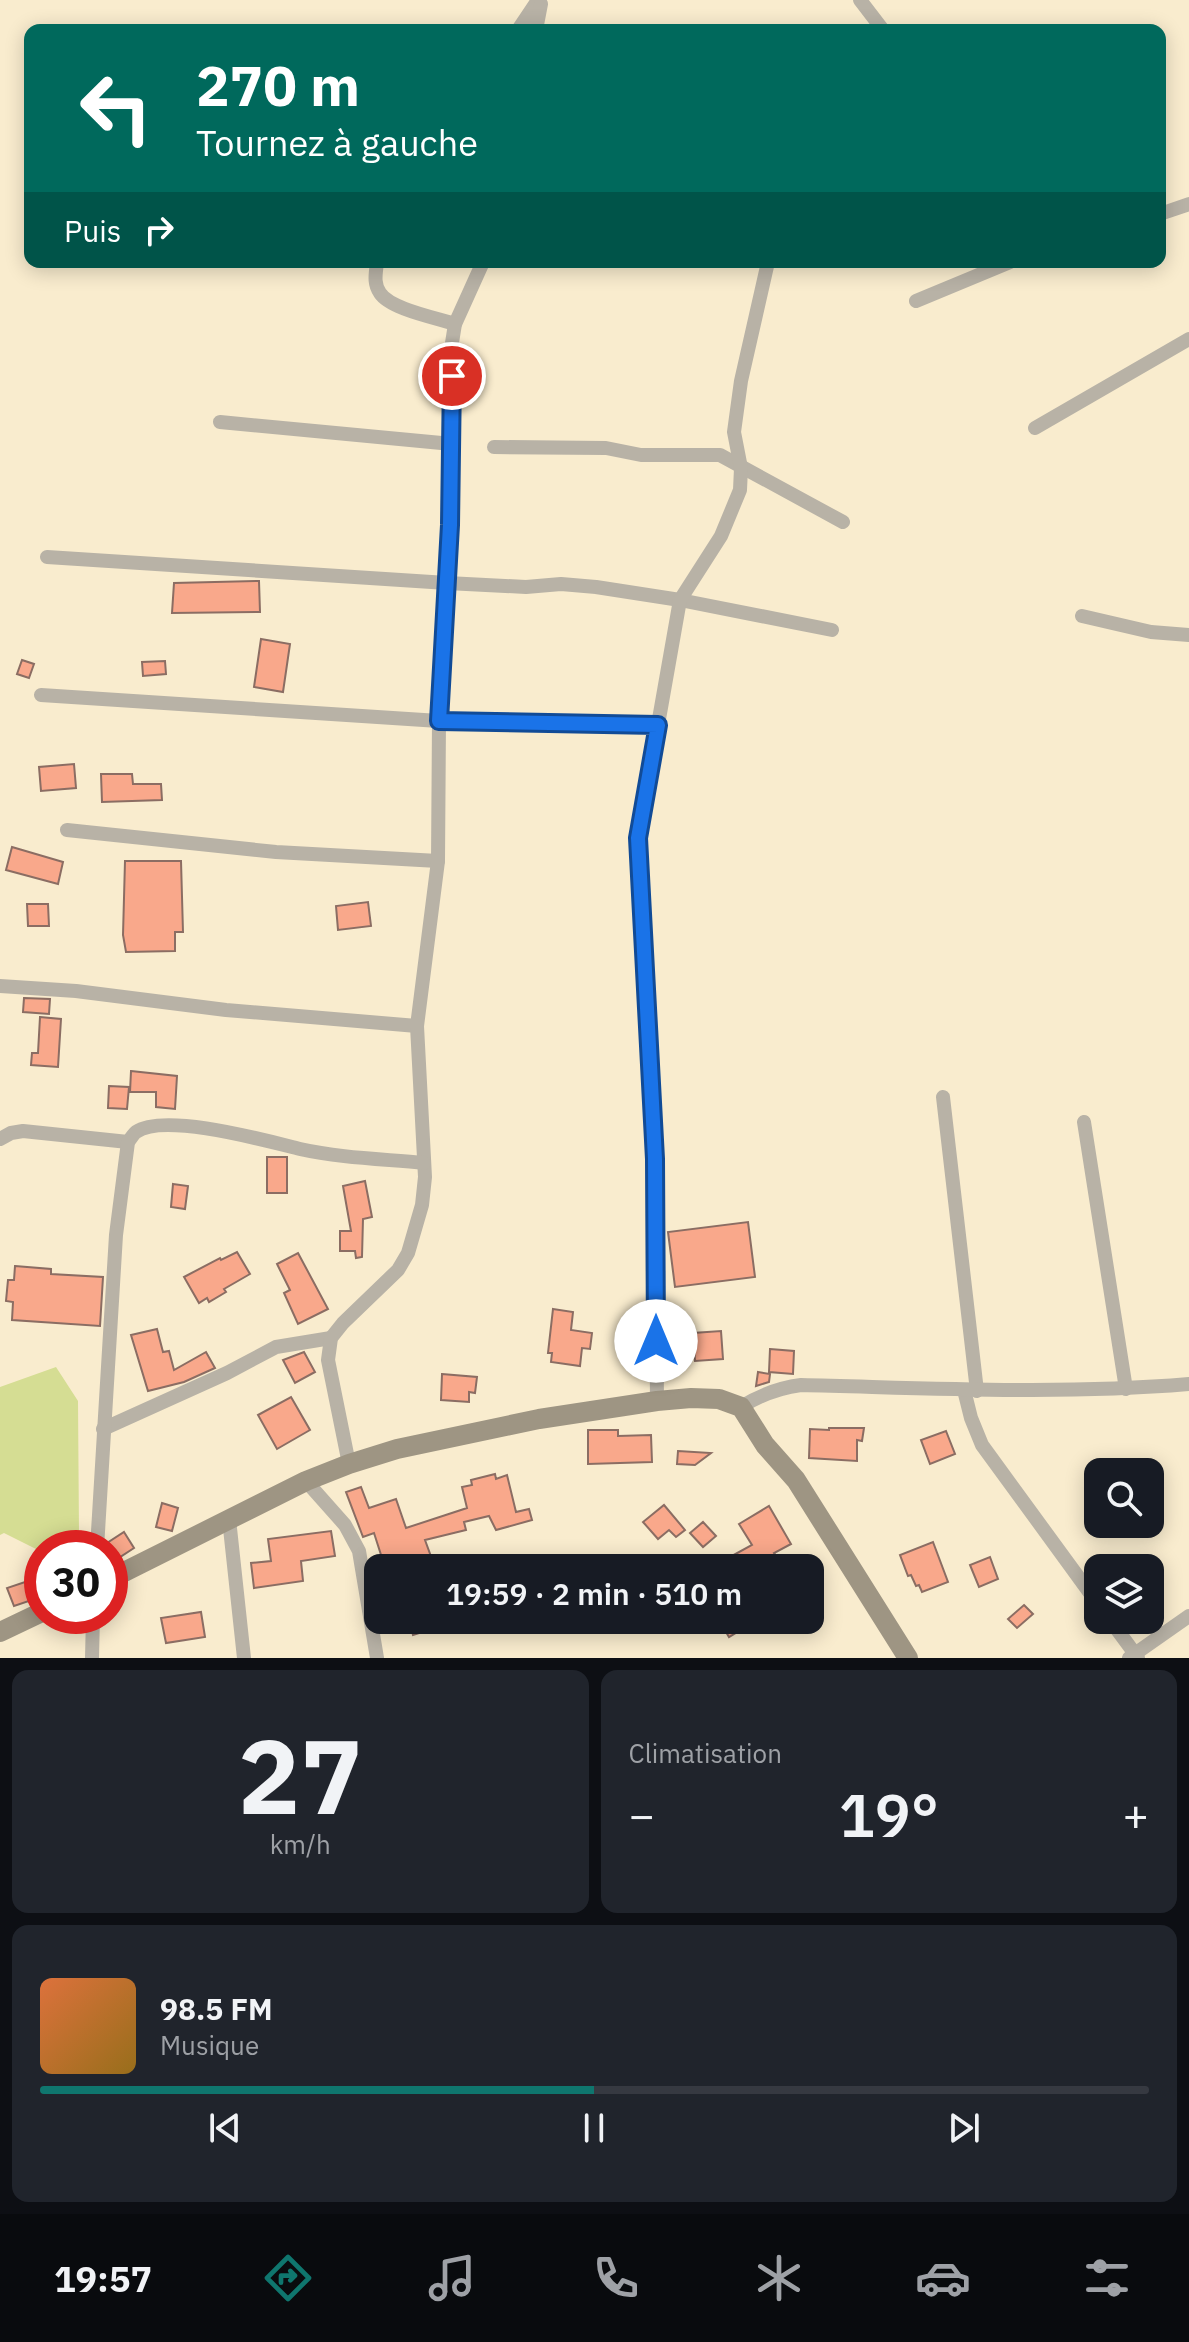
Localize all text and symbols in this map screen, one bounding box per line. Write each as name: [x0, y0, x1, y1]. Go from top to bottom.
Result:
text: 270 m: [196, 49, 360, 121]
icon: left: [64, 56, 168, 160]
text: Tournez à gauche: [196, 119, 478, 166]
icon: right: [137, 208, 181, 252]
text: Puis: [64, 211, 121, 250]
pin: [418, 342, 486, 410]
icon: arrive: [430, 354, 474, 398]
position arrow: [614, 1299, 698, 1383]
map controls: [1084, 1458, 1164, 1634]
button: search: [1084, 1458, 1164, 1538]
speed limit sign: 30: [24, 1530, 128, 1634]
button: layers: [1084, 1554, 1164, 1634]
text: 19:59 · 2 min · 510 m: [446, 1574, 742, 1613]
text: 27: [238, 1707, 363, 1843]
text: Climatisation: [629, 1736, 782, 1770]
text: 19°: [839, 1775, 939, 1854]
text: −: [629, 1786, 655, 1843]
text: +: [1123, 1786, 1149, 1843]
text: km/h: [270, 1827, 331, 1861]
text: 98.5 FM: [160, 1989, 273, 2028]
text: Musique: [160, 2028, 259, 2062]
icon: previous: [203, 2106, 247, 2150]
icon: pause: [572, 2106, 616, 2150]
icon: next: [942, 2106, 986, 2150]
icon: directions: [260, 2250, 316, 2306]
icon: music: [424, 2250, 480, 2306]
icon: phone: [588, 2250, 644, 2306]
icon: climate: [751, 2250, 807, 2306]
icon: car: [915, 2250, 971, 2306]
icon: filters: [1079, 2250, 1135, 2306]
text: 19:57: [54, 2255, 152, 2302]

